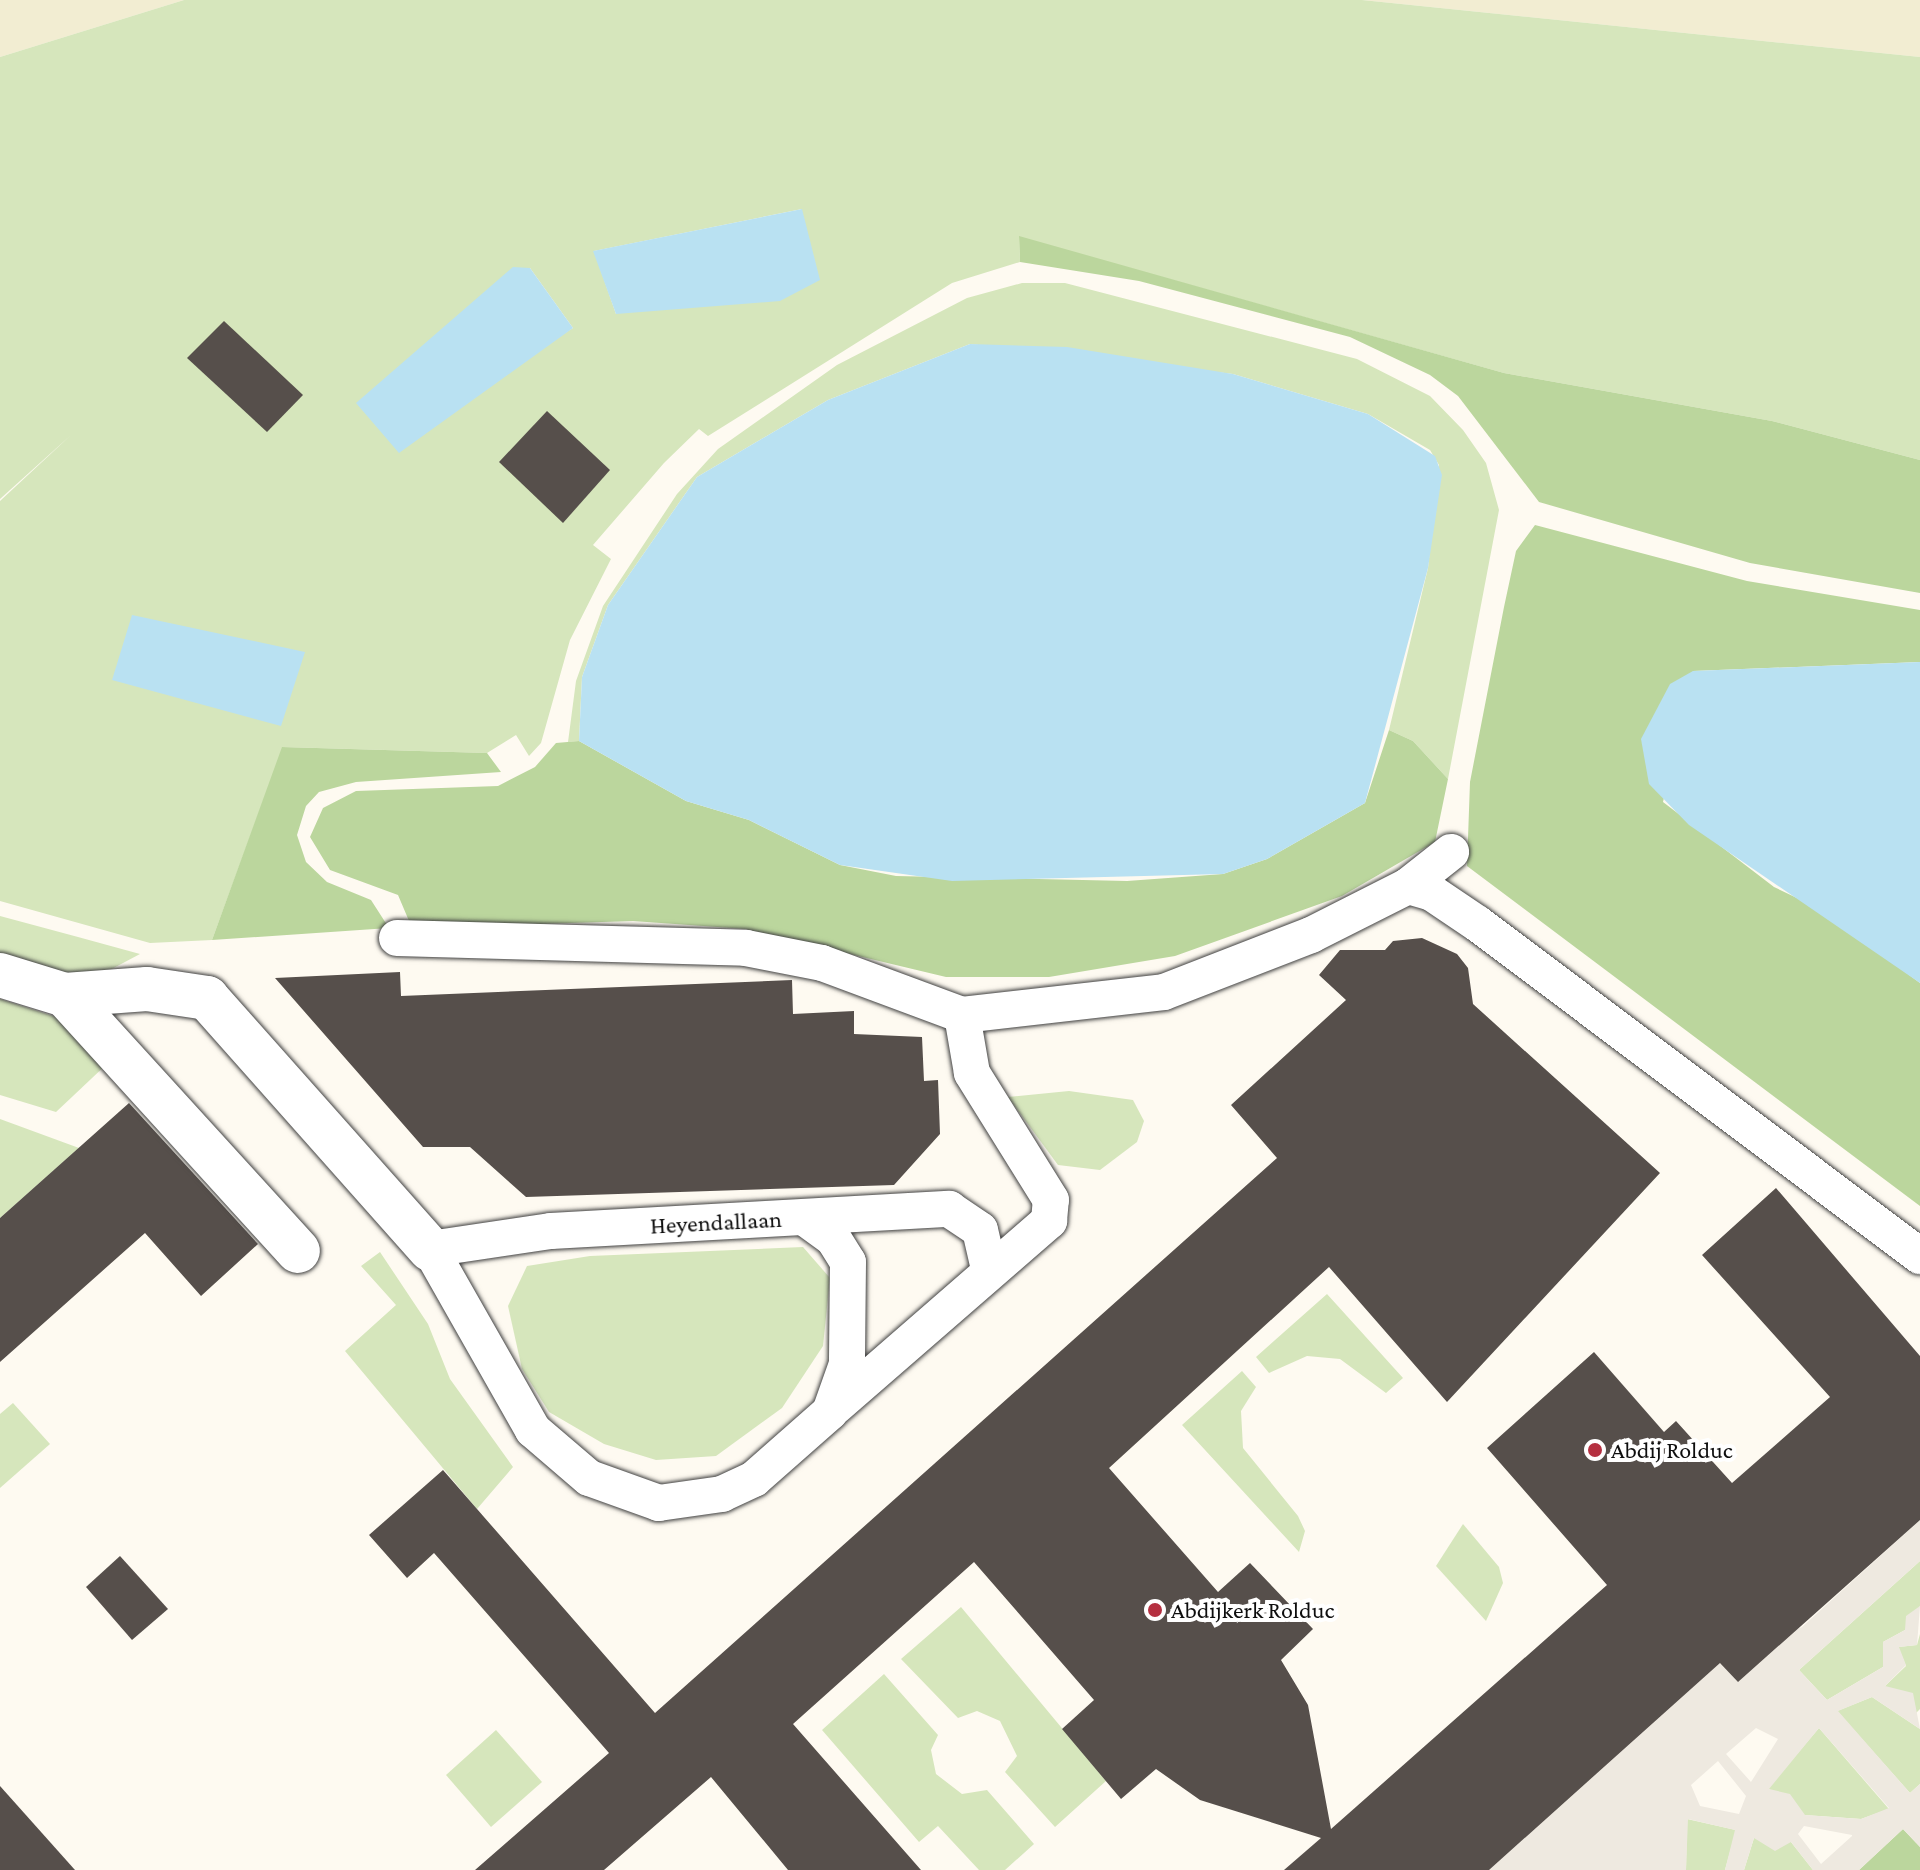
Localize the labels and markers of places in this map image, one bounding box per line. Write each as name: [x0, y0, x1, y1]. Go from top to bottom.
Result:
place label: Abdij Rolduc: [1611, 1436, 1733, 1464]
marker: Abdij Rolduc: [1586, 1441, 1604, 1459]
place label: Abdijkerk Rolduc: [1171, 1596, 1334, 1624]
marker: Abdijkerk Rolduc: [1146, 1601, 1164, 1619]

